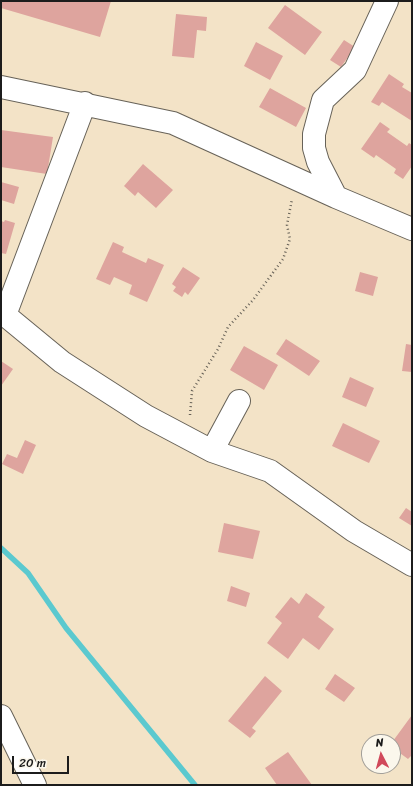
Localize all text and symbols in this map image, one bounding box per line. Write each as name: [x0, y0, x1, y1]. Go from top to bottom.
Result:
text: N: [375, 733, 385, 752]
north arrow: [361, 734, 401, 774]
scale bar: [14, 748, 71, 774]
text: 20 m: [19, 752, 46, 774]

